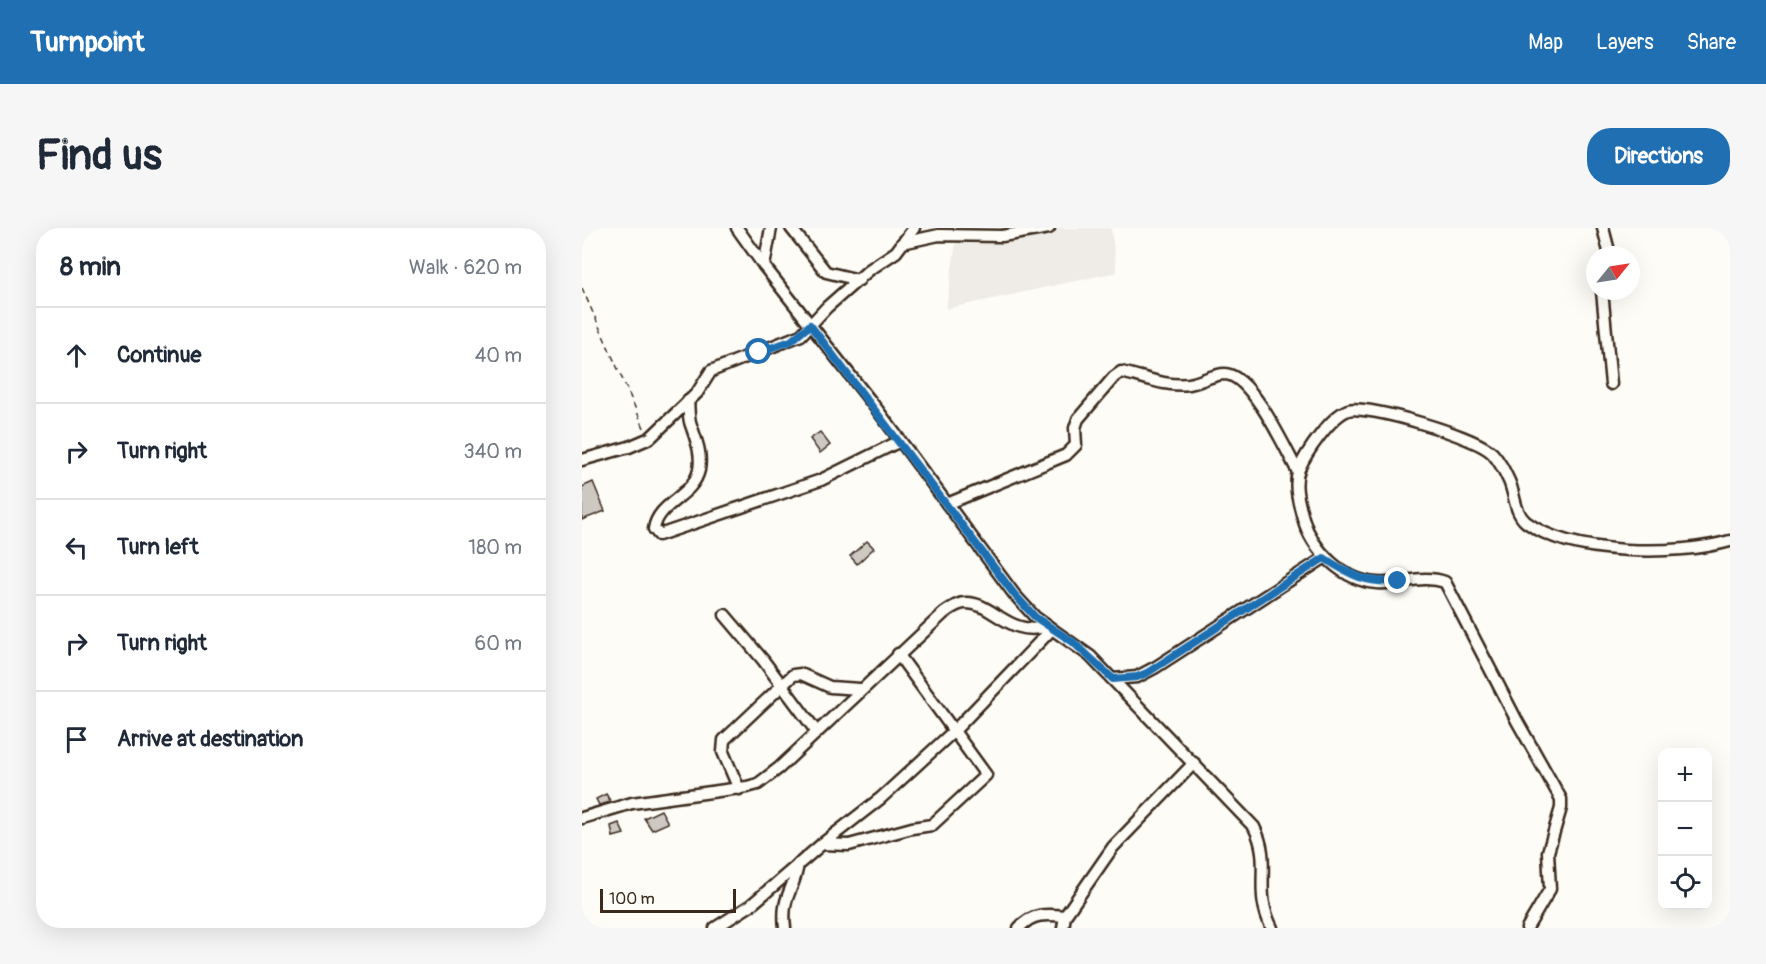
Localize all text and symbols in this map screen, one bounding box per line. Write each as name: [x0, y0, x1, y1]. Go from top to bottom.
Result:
text: Turnpoint: [30, 25, 144, 60]
text: Map: [1528, 29, 1563, 56]
text: Layers: [1596, 29, 1654, 56]
text: Share: [1687, 29, 1736, 56]
button: Directions: [1587, 128, 1730, 185]
text: Find us: [36, 130, 162, 182]
north arrow: [1586, 246, 1640, 300]
text: 8 min: [60, 251, 121, 283]
text: Walk · 620 m: [409, 255, 522, 280]
route start: [745, 338, 771, 364]
icon: ahead: [60, 339, 93, 372]
text: Continue: [117, 341, 201, 369]
text: 40 m: [475, 343, 522, 368]
icon: right: [60, 435, 93, 468]
text: Turn right: [117, 437, 207, 465]
text: 340 m: [463, 439, 522, 464]
icon: left: [60, 531, 93, 564]
text: Turn left: [117, 533, 199, 561]
text: 180 m: [468, 535, 522, 560]
route end: [1384, 567, 1410, 593]
icon: right: [60, 627, 93, 660]
text: Turn right: [117, 629, 207, 657]
text: 60 m: [475, 631, 522, 656]
icon: arrive: [60, 723, 93, 756]
text: Arrive at destination: [117, 725, 303, 753]
map controls: [1658, 748, 1712, 910]
button: +: [1658, 748, 1712, 802]
button: −: [1658, 802, 1712, 856]
button: locate: [1658, 856, 1712, 910]
scale bar: [600, 886, 736, 914]
text: 100 m: [609, 889, 655, 909]

